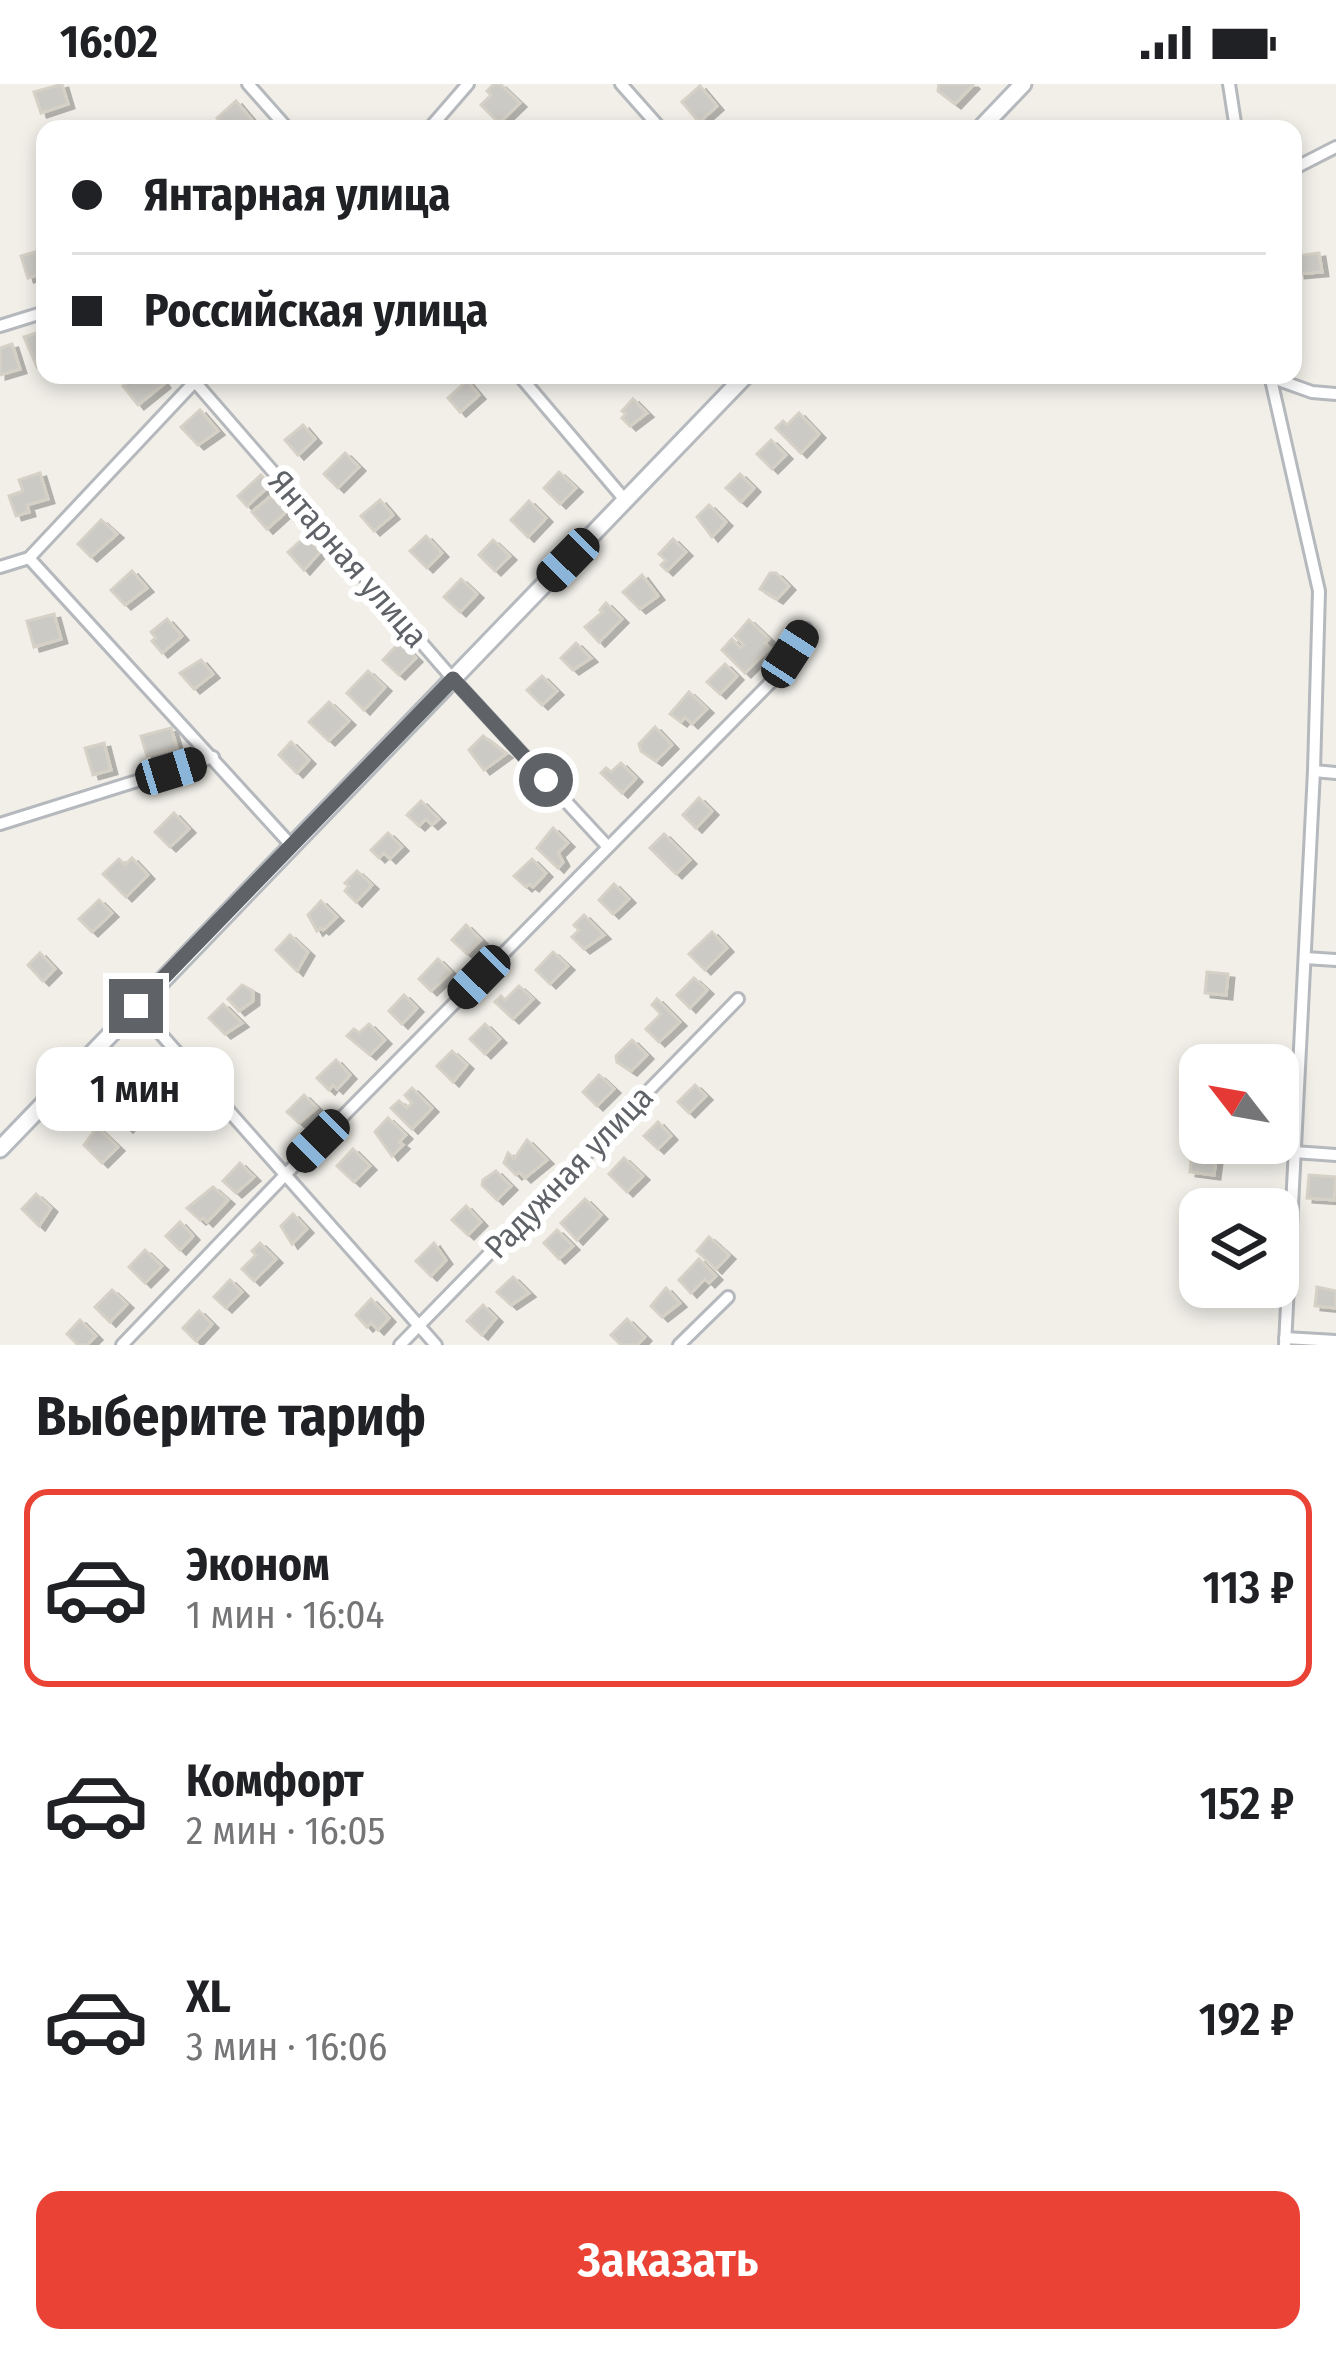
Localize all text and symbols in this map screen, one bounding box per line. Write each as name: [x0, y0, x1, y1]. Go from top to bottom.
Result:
text: 16:02: [60, 15, 158, 69]
text: Янтарная улица: [144, 168, 451, 222]
text: Российская улица: [144, 284, 488, 338]
street label: Янтарная улица: [260, 462, 436, 656]
car: [530, 522, 606, 598]
car: [755, 614, 825, 694]
car: [131, 743, 211, 799]
route start: [519, 753, 573, 807]
car: [441, 939, 517, 1015]
route end: [109, 979, 163, 1033]
north arrow: [1179, 1044, 1299, 1164]
map controls: [1179, 1044, 1299, 1308]
callout: 1 мин: [37, 1048, 235, 1132]
text: 1 мин: [90, 1066, 180, 1112]
street label: Радужная улица: [477, 1077, 661, 1267]
car: [280, 1103, 356, 1179]
button: layers: [1179, 1188, 1299, 1308]
text: Выберите тариф: [36, 1385, 426, 1449]
icon: car: [42, 1534, 150, 1642]
text: Эконом: [186, 1538, 330, 1592]
text: 113 ₽: [1203, 1561, 1294, 1615]
text: 1 мин · 16:04: [186, 1592, 384, 1638]
icon: car: [42, 1750, 150, 1858]
text: Комфорт: [186, 1754, 364, 1808]
text: 152 ₽: [1200, 1777, 1294, 1831]
text: 2 мин · 16:05: [186, 1808, 385, 1854]
icon: car: [42, 1966, 150, 2074]
text: XL: [186, 1970, 231, 2024]
text: 192 ₽: [1199, 1993, 1294, 2047]
text: 3 мин · 16:06: [186, 2024, 387, 2070]
button: Заказать: [36, 2191, 1300, 2329]

